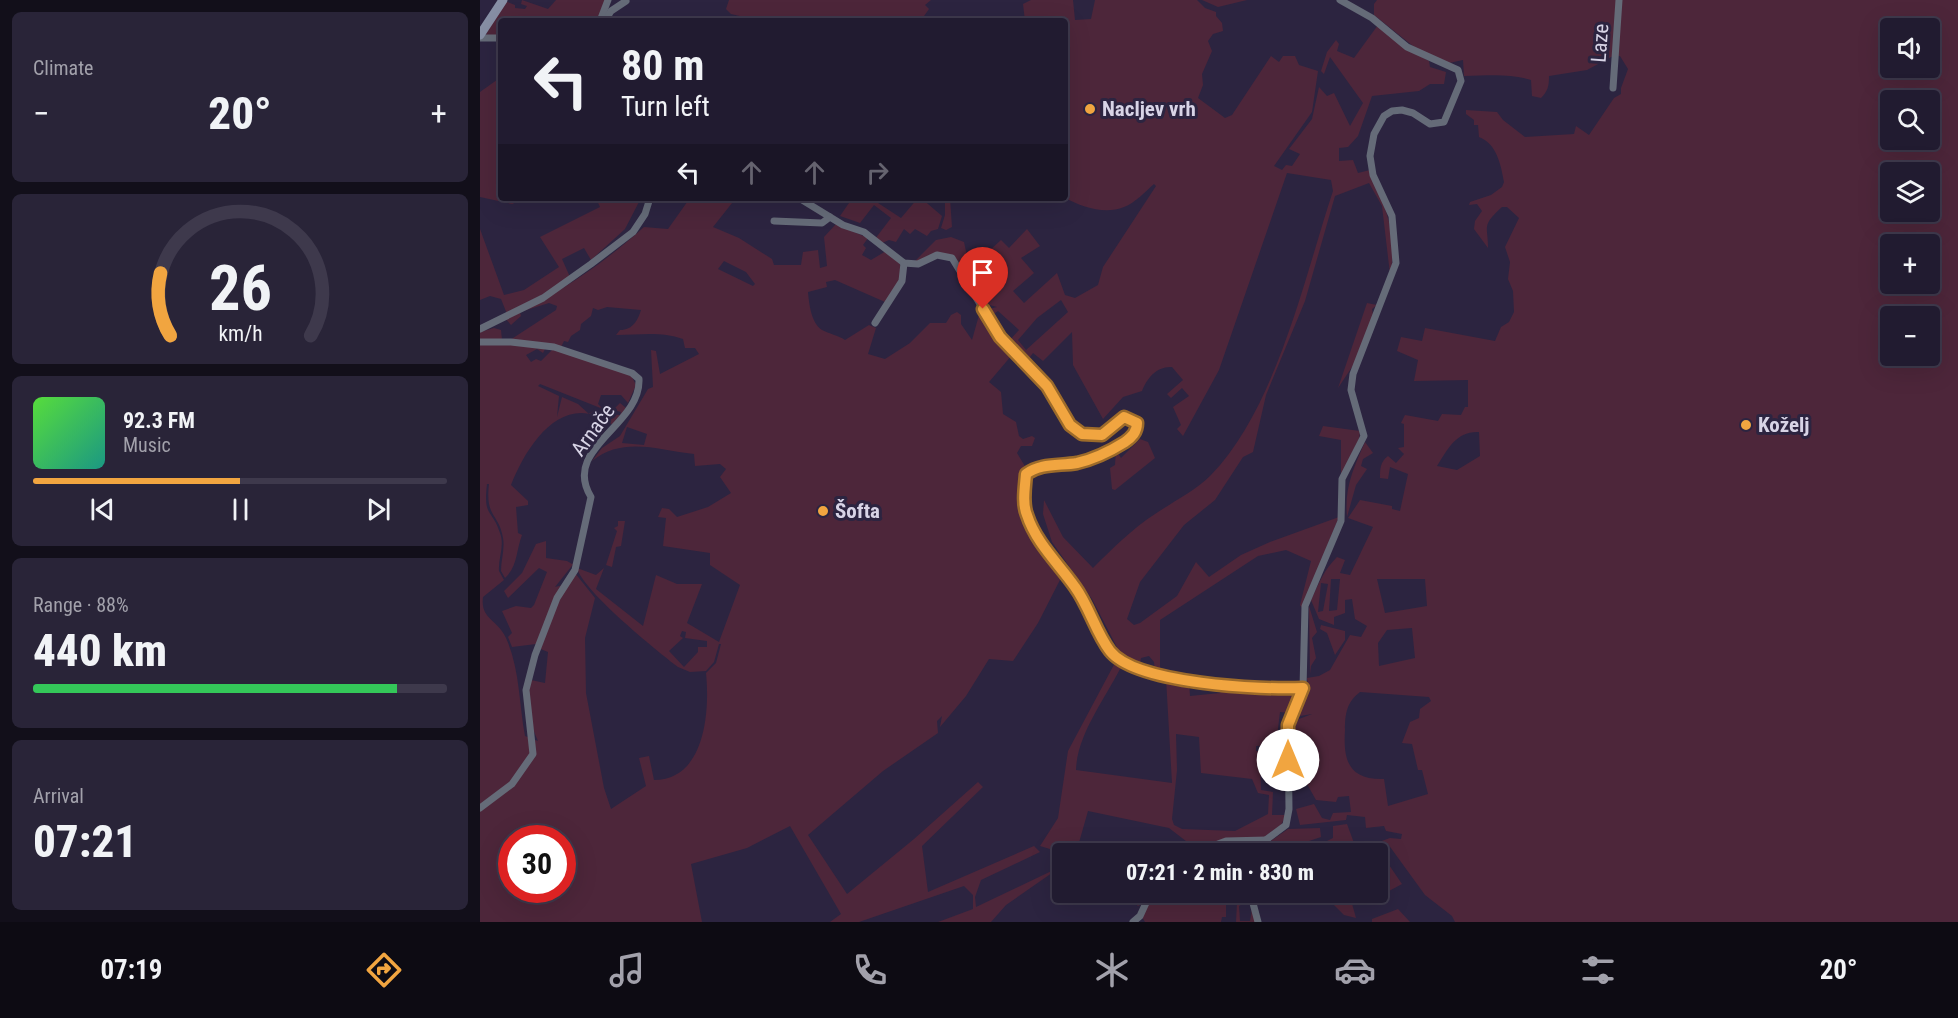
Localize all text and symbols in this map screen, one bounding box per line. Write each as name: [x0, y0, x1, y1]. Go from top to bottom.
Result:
map controls: [1880, 18, 1940, 366]
button: sound: [1880, 18, 1940, 78]
street label: Laze: [1587, 23, 1613, 63]
text: 80 m: [621, 41, 704, 90]
icon: left: [522, 42, 600, 120]
text: Climate: [33, 56, 93, 80]
text: 20°: [208, 87, 272, 140]
button: search: [1880, 90, 1940, 150]
text: Turn left: [621, 91, 710, 123]
text: −: [33, 94, 50, 133]
text: +: [431, 94, 447, 133]
place label: Nacljev vrh: [1102, 97, 1196, 121]
marker: Nacljev vrh: [1083, 102, 1097, 116]
icon: left: [672, 156, 705, 189]
icon: ahead: [735, 156, 768, 189]
icon: ahead: [798, 156, 831, 189]
icon: right: [861, 156, 894, 189]
button: layers: [1880, 162, 1940, 222]
button: +: [1880, 234, 1940, 294]
pin: [957, 247, 1008, 309]
text: 26: [208, 252, 272, 325]
icon: arrive: [966, 256, 999, 289]
button: −: [1880, 306, 1940, 366]
text: km/h: [218, 321, 262, 346]
street label: Arnače: [566, 399, 620, 461]
text: 92.3 FM: [123, 408, 195, 433]
place label: Koželj: [1758, 413, 1809, 437]
marker: Koželj: [1739, 418, 1753, 432]
text: Music: [123, 433, 171, 457]
icon: previous: [86, 493, 119, 526]
icon: pause: [224, 493, 257, 526]
icon: next: [362, 493, 395, 526]
place label: Šofta: [835, 499, 880, 523]
marker: Šofta: [816, 504, 830, 518]
text: Range · 88%: [33, 593, 129, 617]
text: 440 km: [33, 624, 167, 677]
position arrow: [1256, 728, 1320, 792]
text: Arrival: [33, 784, 84, 808]
text: 07:21: [33, 815, 137, 868]
speed limit sign: 30: [498, 825, 576, 903]
text: 07:21 · 2 min · 830 m: [1126, 860, 1314, 885]
icon: directions: [363, 949, 405, 991]
icon: music: [606, 949, 648, 991]
icon: phone: [849, 949, 891, 991]
icon: climate: [1091, 949, 1133, 991]
icon: car: [1334, 949, 1376, 991]
icon: filters: [1577, 949, 1619, 991]
text: 07:19: [100, 954, 162, 986]
text: 20°: [1820, 954, 1858, 986]

